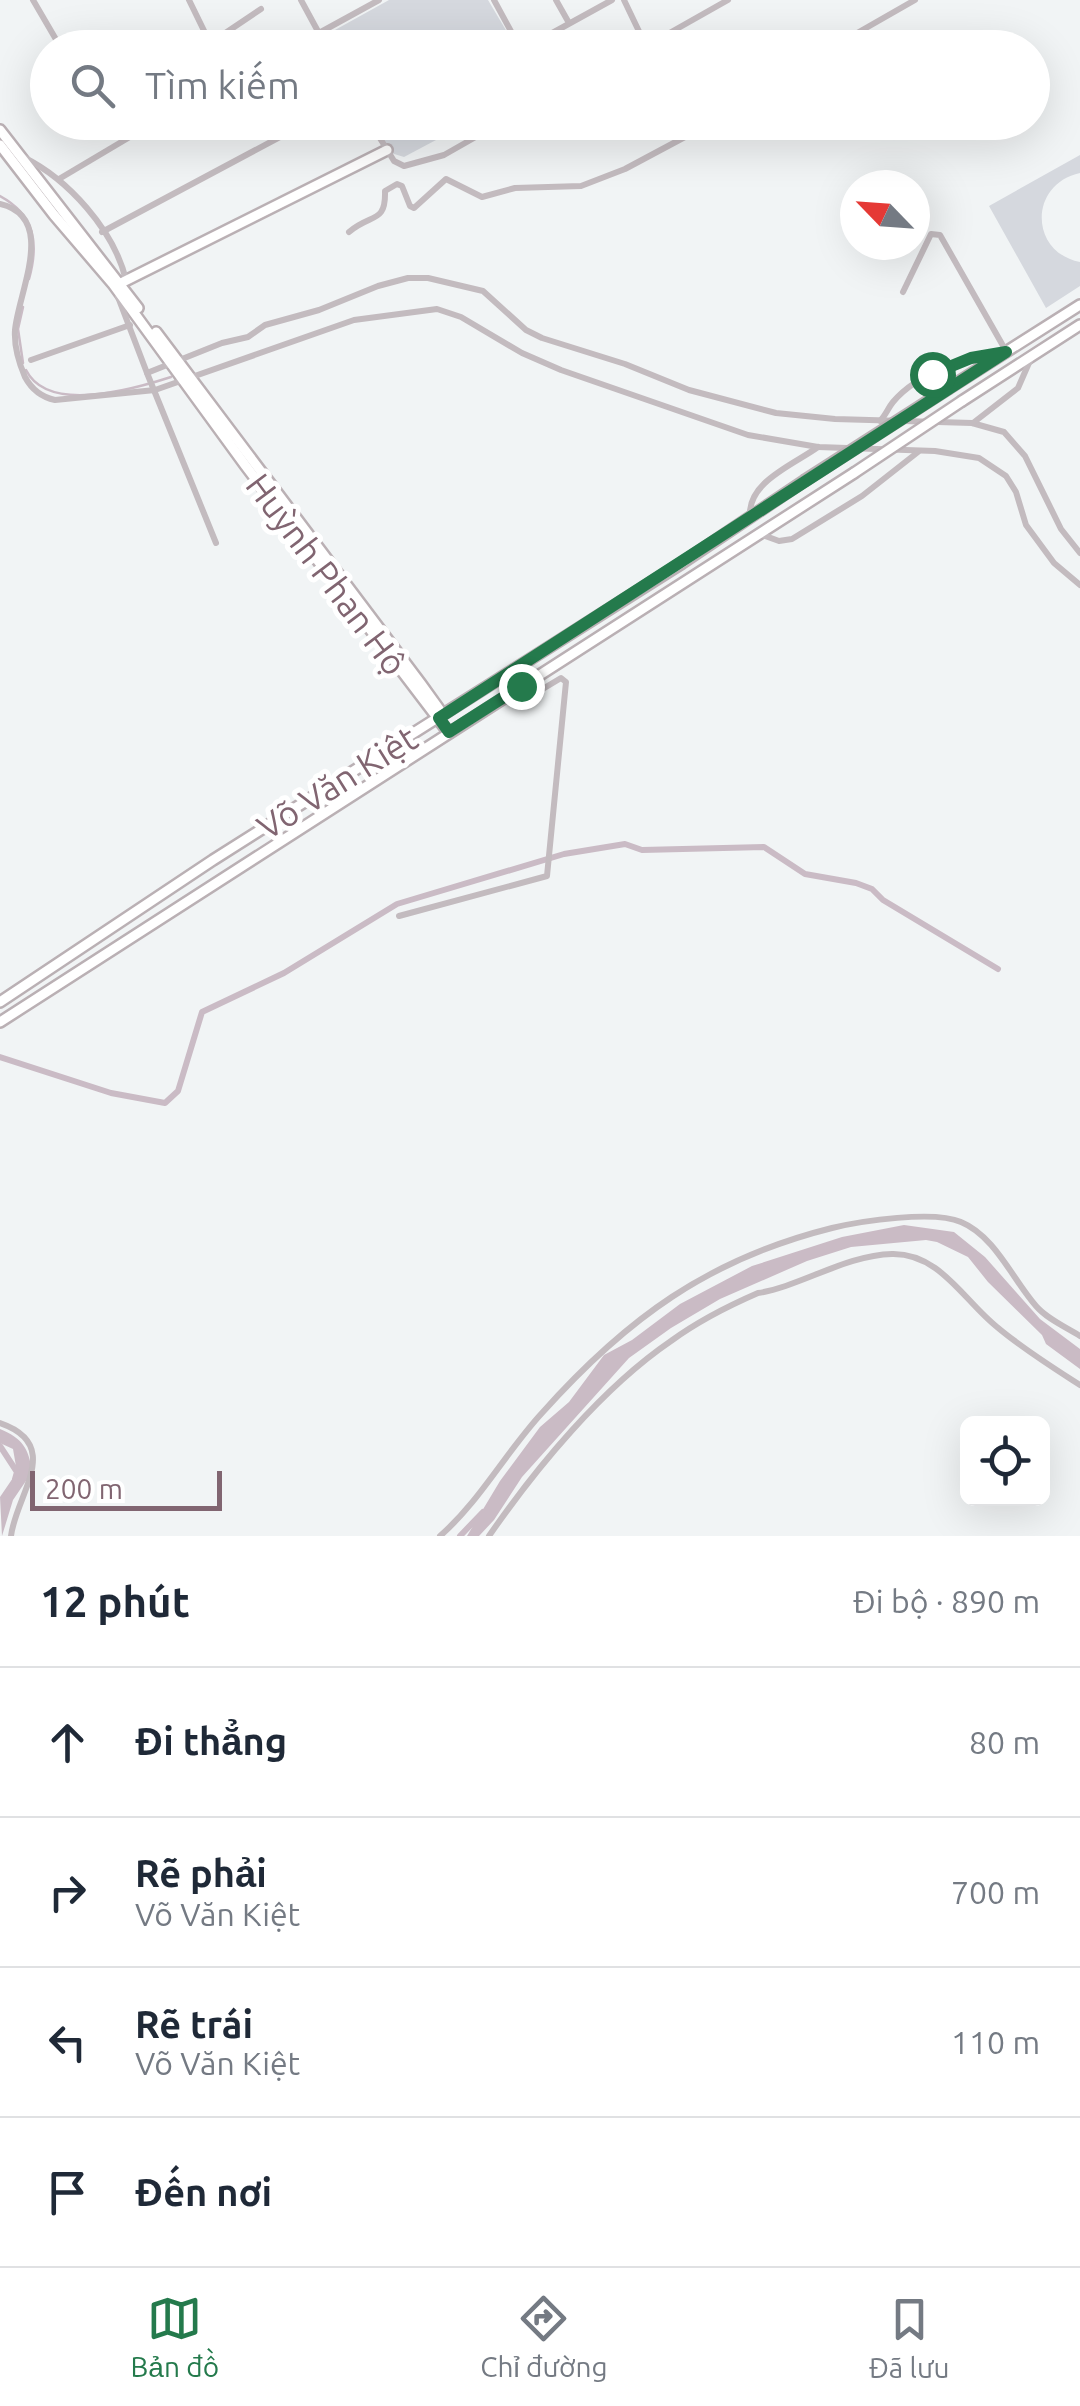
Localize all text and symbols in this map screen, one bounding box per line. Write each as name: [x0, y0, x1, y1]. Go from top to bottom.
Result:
search box: [30, 30, 1050, 140]
icon: search: [65, 58, 120, 113]
text: Tìm kiếm: [145, 64, 300, 106]
north arrow: [840, 170, 930, 260]
route start: [910, 352, 956, 398]
street label: Huỳnh Phan Hộ: [239, 466, 415, 682]
route end: [499, 664, 545, 710]
street label: Võ Văn Kiệt: [250, 717, 424, 847]
map controls: [960, 1416, 1050, 1506]
button: locate: [960, 1416, 1050, 1506]
scale bar: [30, 1466, 222, 1510]
text: 200 m: [45, 1473, 123, 1504]
text: 12 phút: [40, 1578, 190, 1625]
text: Đi bộ · 890 m: [853, 1583, 1040, 1619]
icon: ahead: [40, 1715, 95, 1770]
text: Đi thẳng: [135, 1720, 287, 1762]
text: 80 m: [969, 1724, 1040, 1760]
text: Rẽ phải: [135, 1852, 267, 1894]
icon: right: [40, 1865, 95, 1920]
text: 700 m: [951, 1874, 1040, 1910]
text: Võ Văn Kiệt: [135, 1896, 300, 1932]
text: Rẽ trái: [135, 2003, 253, 2045]
icon: left: [40, 2015, 95, 2070]
text: 110 m: [951, 2024, 1040, 2060]
text: Võ Văn Kiệt: [135, 2045, 300, 2081]
icon: arrive: [40, 2165, 95, 2220]
text: Đến nơi: [135, 2171, 272, 2213]
tab: Bản đồ: [131, 2291, 219, 2384]
tab: Chỉ đường: [480, 2291, 608, 2384]
tab: Đã lưu: [869, 2292, 949, 2383]

